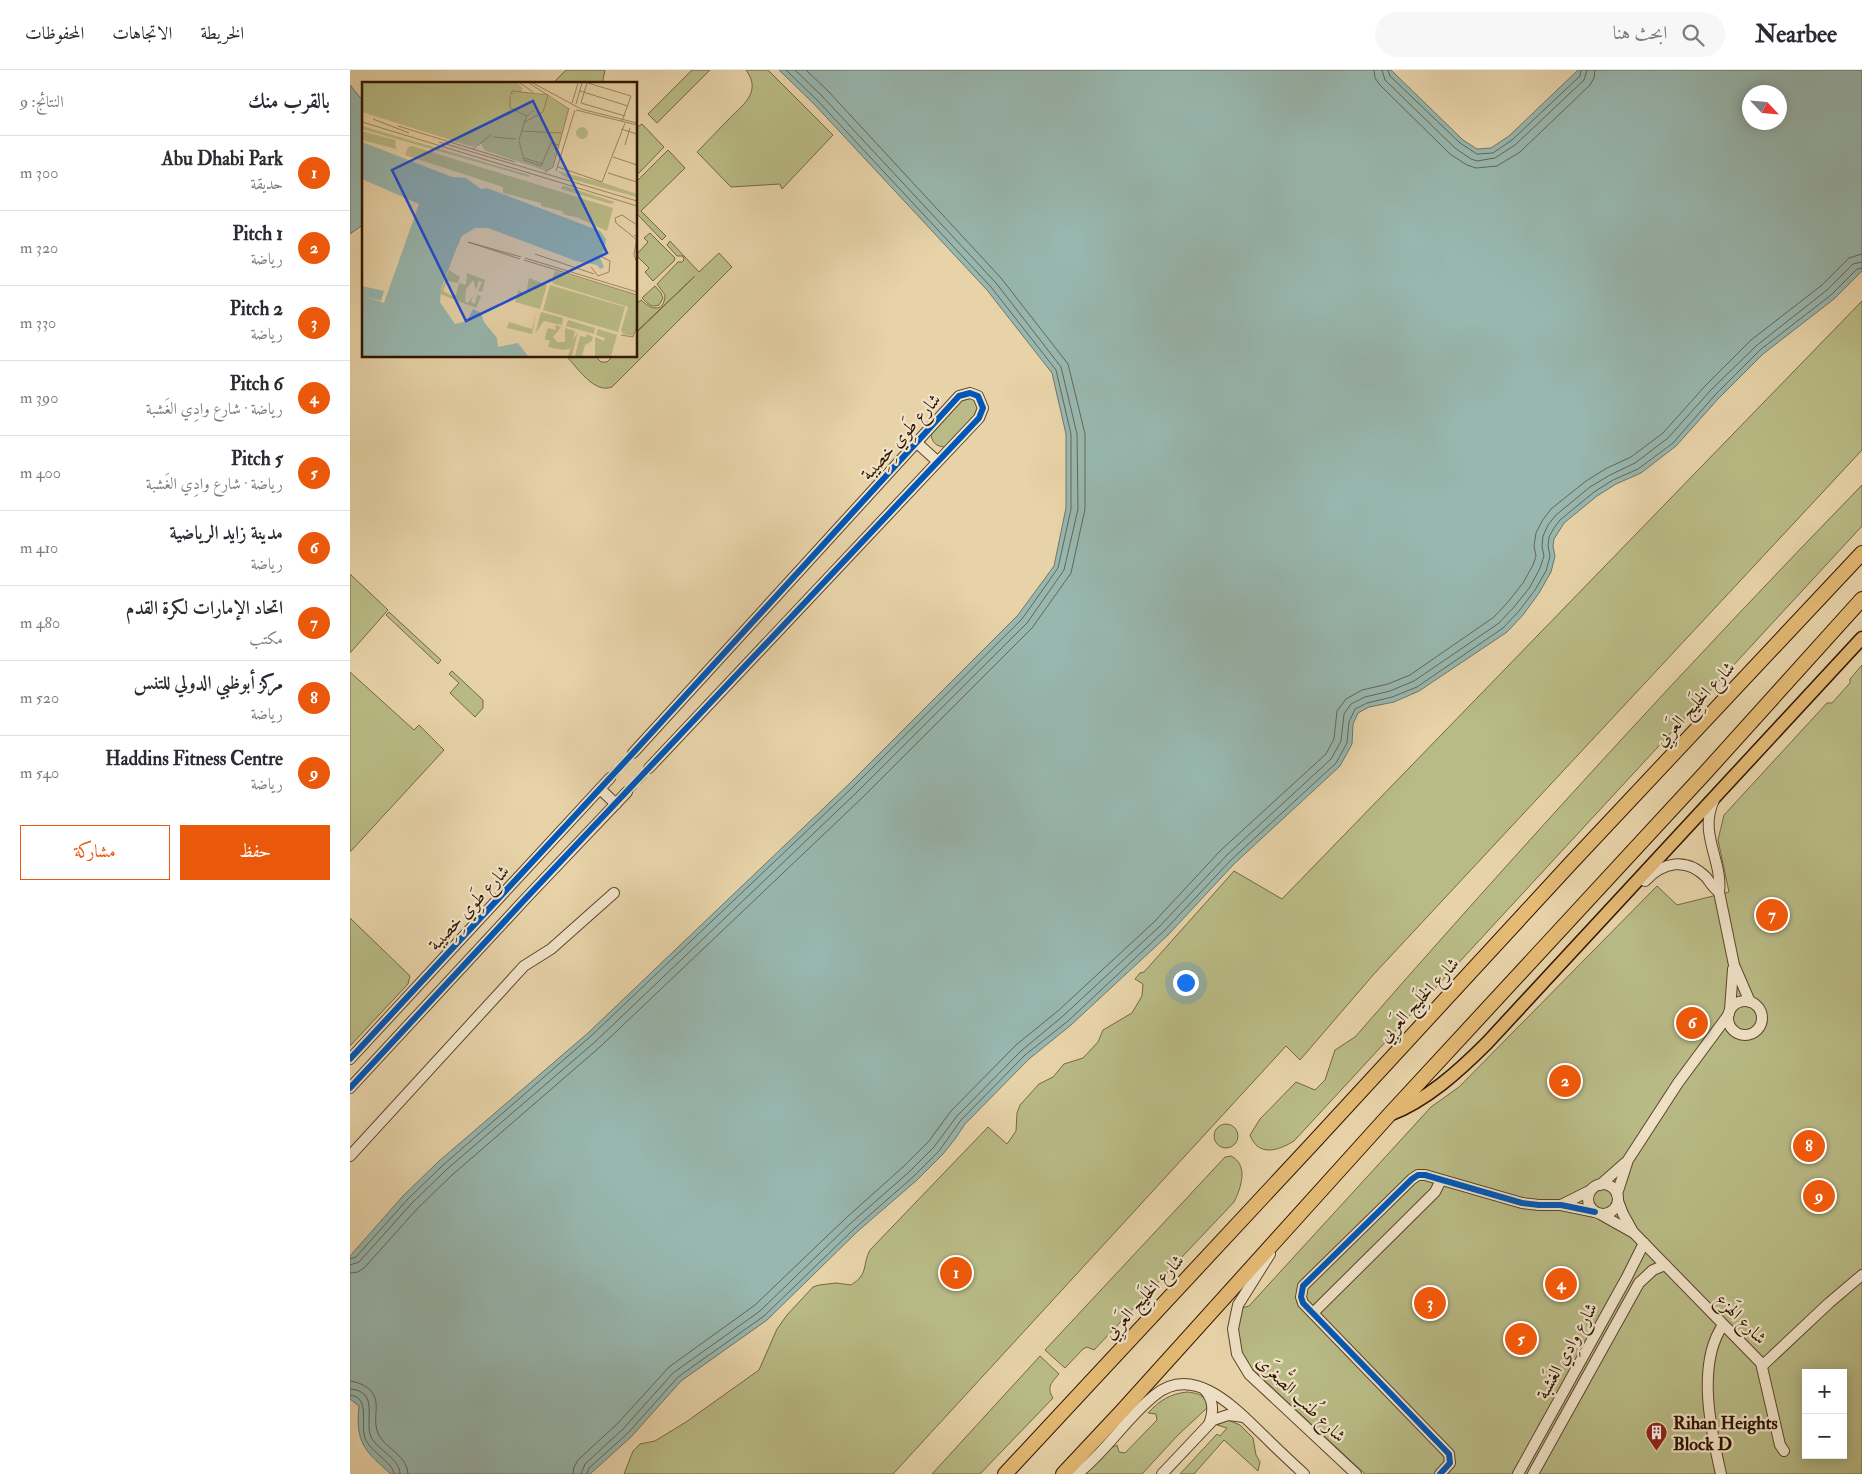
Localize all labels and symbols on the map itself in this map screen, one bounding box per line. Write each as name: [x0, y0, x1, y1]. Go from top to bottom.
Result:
inset map: [362, 82, 638, 358]
north arrow: [1742, 85, 1787, 130]
street label: شارع طَوِي خِصِيبة: [854, 387, 948, 487]
street label: شارع الخَلِيج العَربِي: [1648, 655, 1743, 754]
street label: شارع طَوِي خِصِيبة: [422, 859, 517, 958]
pin: 7: [1756, 896, 1788, 934]
street label: شارع الخَلِيج العَربِي: [1372, 951, 1467, 1050]
your location: [1173, 970, 1199, 996]
pin: 6: [1676, 1004, 1708, 1042]
pin: 2: [1549, 1062, 1581, 1100]
pin: 8: [1793, 1127, 1825, 1165]
pin: 9: [1803, 1177, 1835, 1215]
street label: شارع الخَلِيج العَربِي: [1097, 1248, 1192, 1347]
pin: 1: [940, 1254, 972, 1292]
pin: 4: [1545, 1265, 1577, 1303]
pin: 3: [1414, 1284, 1446, 1322]
street label: شارع الهَزع: [1708, 1287, 1773, 1352]
street label: شارع وادِي الغَشبة: [1529, 1298, 1606, 1405]
pin: 5: [1505, 1320, 1537, 1358]
street label: شارع طُنب الصُّغرَى: [1249, 1346, 1355, 1450]
place label: Rihan Heights Block D: [1673, 1412, 1778, 1456]
building icon: Rihan Heights Block D: [1645, 1421, 1669, 1452]

